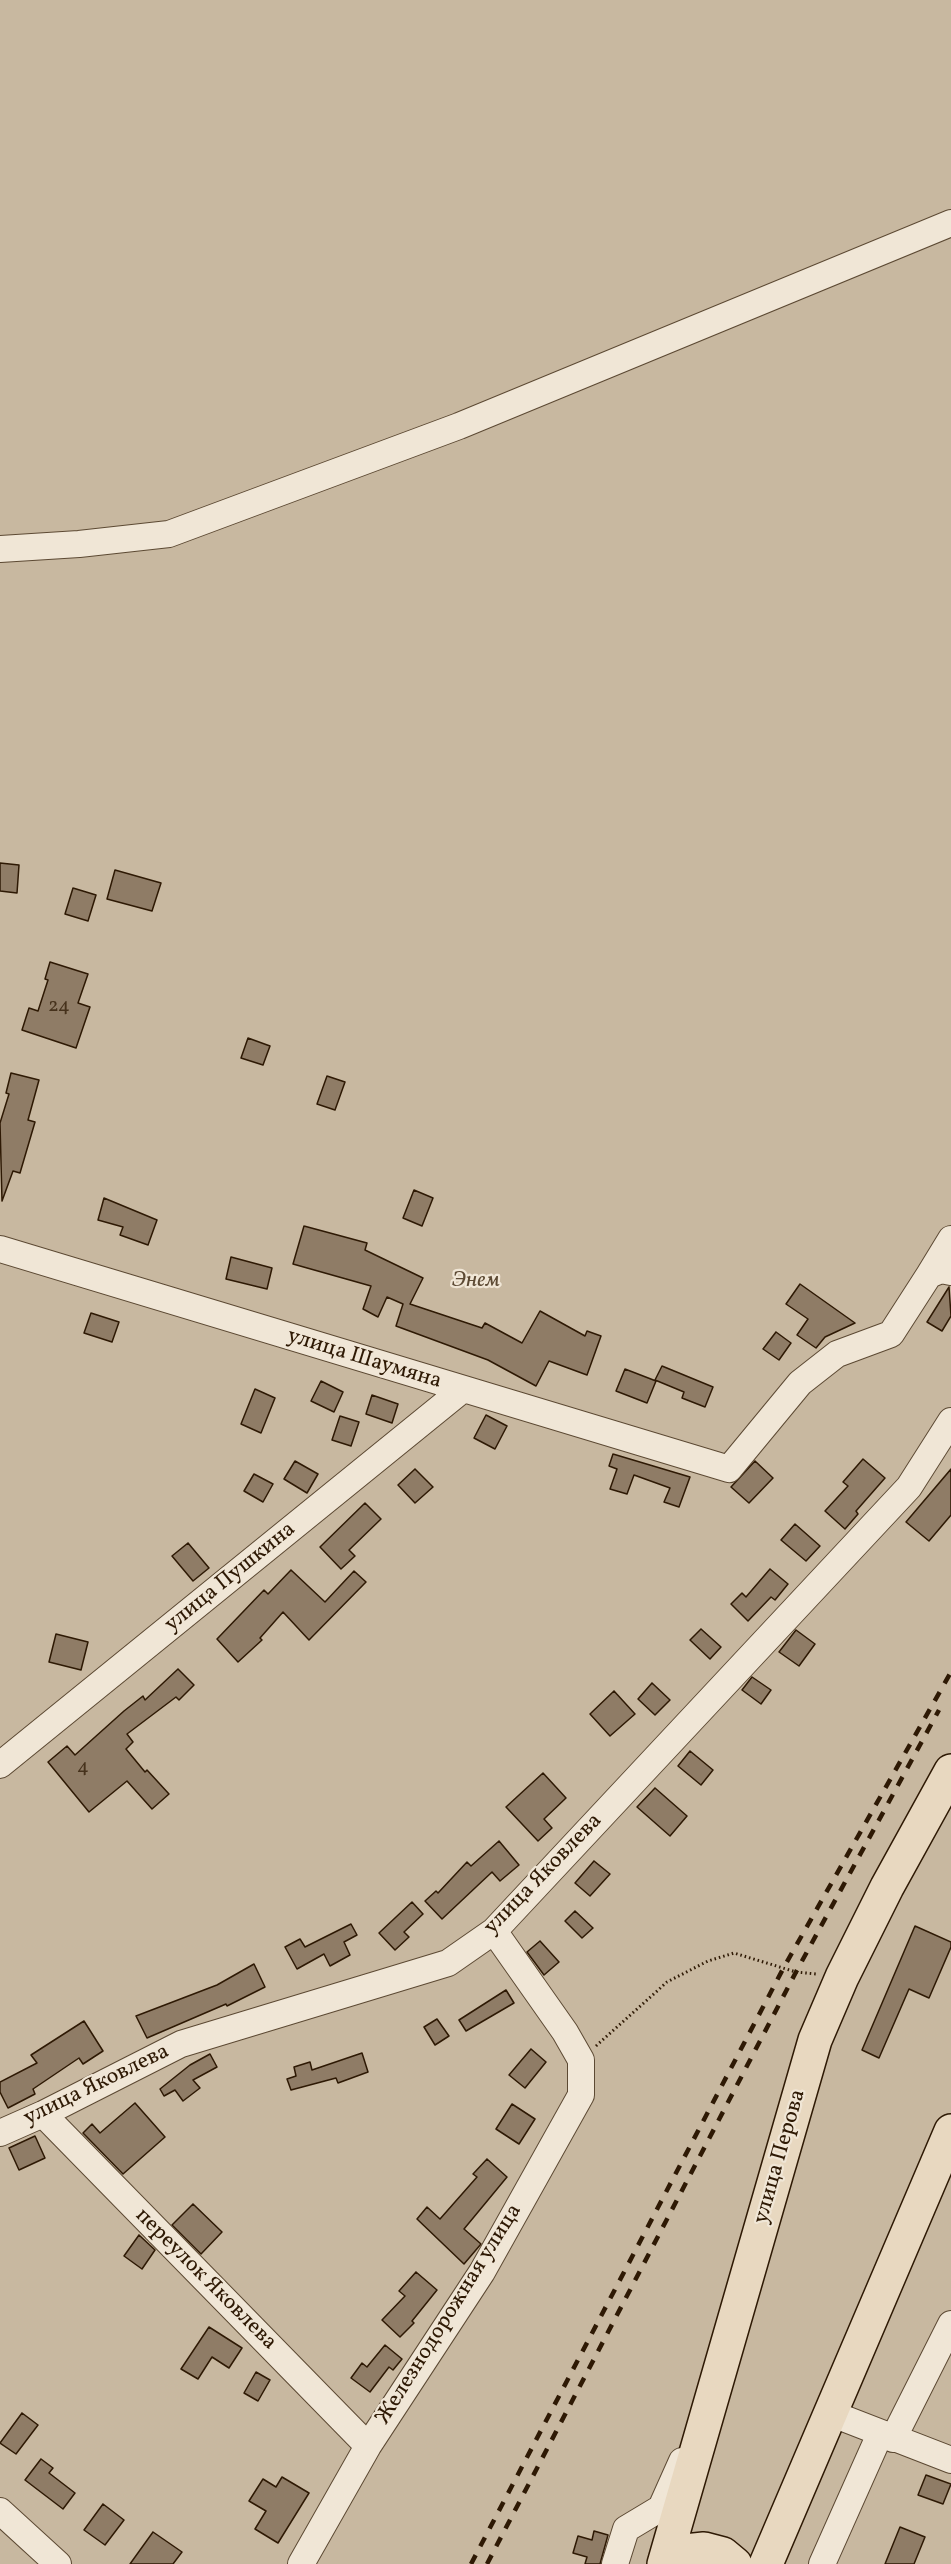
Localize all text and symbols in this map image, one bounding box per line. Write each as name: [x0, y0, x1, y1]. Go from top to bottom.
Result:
house number: 24: [48, 995, 70, 1019]
park label: Энем: [452, 1269, 500, 1295]
street label: улица Шаумяна: [284, 1324, 444, 1396]
street label: улица Пушкина: [160, 1517, 302, 1639]
house number: 4: [77, 1756, 89, 1780]
street label: улица Яковлева: [479, 1809, 609, 1941]
street label: улица Яковлева: [20, 2039, 174, 2133]
street label: улица Перова: [749, 2087, 813, 2227]
street label: Железнодорожная улица: [371, 2200, 529, 2430]
street label: переулок Яковлева: [128, 2203, 282, 2357]

